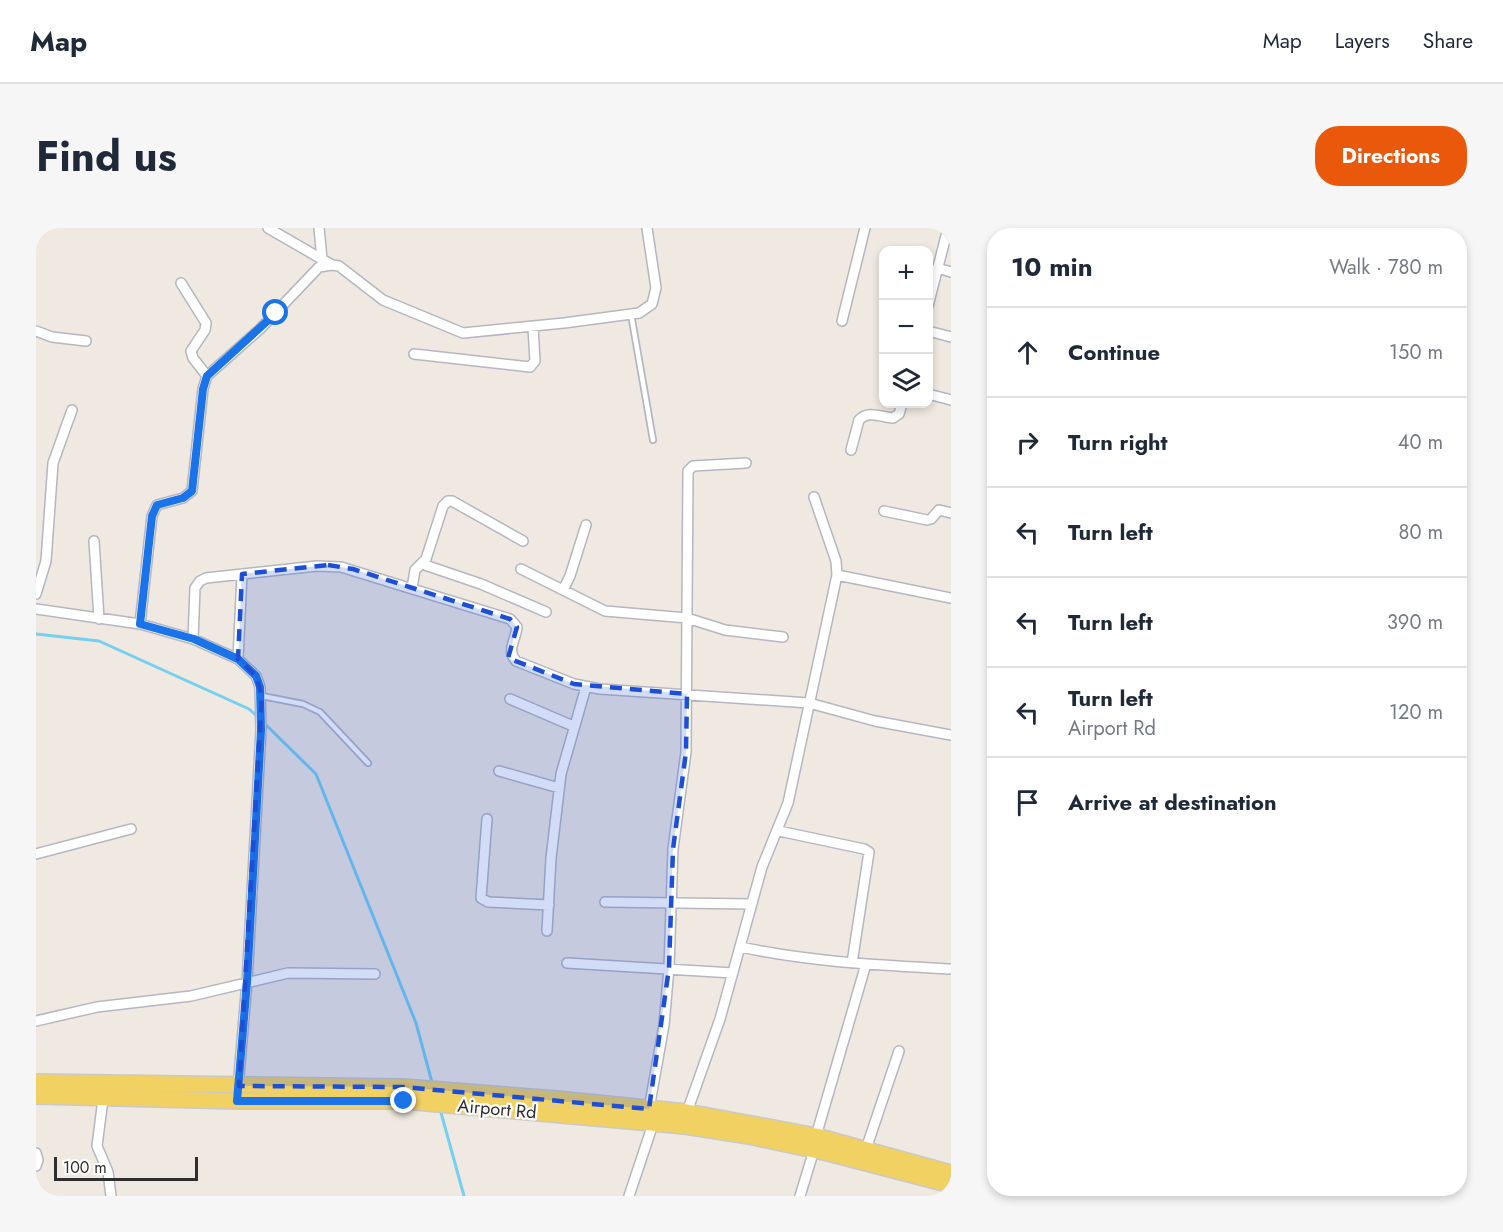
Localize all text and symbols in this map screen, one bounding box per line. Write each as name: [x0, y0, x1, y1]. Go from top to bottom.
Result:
text: Map: [30, 21, 87, 62]
text: Map: [1263, 26, 1302, 56]
text: Layers: [1335, 26, 1390, 56]
text: Share: [1423, 26, 1473, 56]
text: Find us: [36, 126, 177, 187]
button: Directions: [1315, 126, 1467, 186]
map controls: [879, 246, 933, 408]
button: +: [879, 246, 933, 300]
text: 10 min: [1011, 248, 1093, 286]
text: Walk · 780 m: [1329, 253, 1443, 282]
route start: [262, 299, 288, 325]
button: −: [879, 300, 933, 354]
icon: ahead: [1011, 336, 1044, 369]
text: Continue: [1068, 336, 1160, 368]
text: 150 m: [1389, 338, 1443, 367]
button: layers: [879, 354, 933, 408]
icon: right: [1011, 426, 1044, 459]
text: Turn right: [1068, 426, 1168, 458]
text: 40 m: [1398, 428, 1443, 457]
icon: left: [1011, 516, 1044, 549]
text: Turn left: [1068, 516, 1153, 548]
text: 80 m: [1398, 518, 1443, 547]
icon: left: [1011, 606, 1044, 639]
text: Turn left: [1068, 606, 1153, 638]
text: 390 m: [1387, 608, 1443, 637]
text: Turn left: [1068, 682, 1153, 714]
icon: left: [1011, 696, 1044, 729]
text: 120 m: [1389, 698, 1443, 727]
text: Airport Rd: [1068, 714, 1156, 743]
icon: arrive: [1011, 786, 1044, 819]
text: Arrive at destination: [1068, 786, 1277, 818]
route end: [390, 1087, 416, 1113]
street label: Airport Rd: [456, 1093, 538, 1125]
scale bar: [54, 1154, 198, 1182]
text: 100 m: [63, 1156, 107, 1179]

